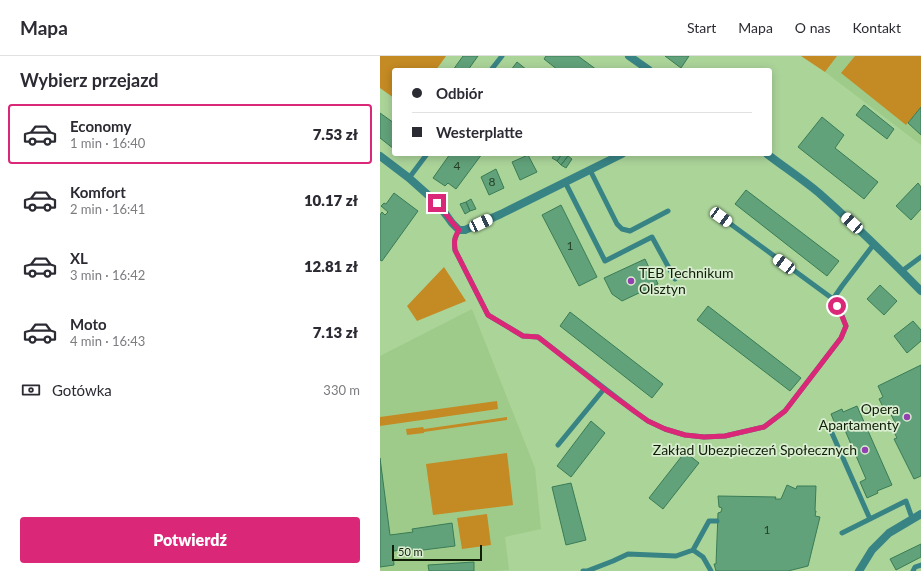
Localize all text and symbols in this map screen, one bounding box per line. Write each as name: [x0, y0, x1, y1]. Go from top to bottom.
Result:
text: Mapa: [20, 16, 68, 39]
text: Start: [687, 19, 716, 36]
text: Mapa: [738, 19, 773, 36]
text: O nas: [795, 19, 830, 36]
text: Kontakt: [852, 19, 901, 36]
text: Wybierz przejazd: [20, 69, 159, 91]
text: Odbiór: [436, 84, 483, 102]
icon: car: [22, 116, 58, 152]
text: Economy: [70, 117, 131, 135]
text: Westerplatte: [436, 123, 523, 141]
text: 7.53 zł: [313, 125, 358, 143]
text: 1 min · 16:40: [70, 135, 145, 151]
house number: 4: [454, 158, 461, 173]
house number: 8: [489, 174, 496, 189]
icon: car: [22, 182, 58, 218]
text: Komfort: [70, 183, 126, 201]
text: 10.17 zł: [304, 191, 358, 209]
route end: [428, 194, 446, 212]
text: 2 min · 16:41: [70, 201, 145, 217]
car: [708, 205, 734, 229]
car: [839, 211, 865, 235]
car: [468, 212, 494, 234]
house number: 1: [567, 238, 574, 253]
icon: car: [22, 248, 58, 284]
text: XL: [70, 249, 88, 267]
car: [771, 252, 797, 276]
text: 12.81 zł: [304, 257, 358, 275]
place label: TEB Technikum Olsztyn: [639, 264, 734, 297]
text: 3 min · 16:42: [70, 267, 145, 283]
marker: TEB Technikum Olsztyn: [626, 276, 636, 286]
route start: [828, 297, 846, 315]
icon: car: [22, 314, 58, 350]
text: Moto: [70, 315, 107, 333]
text: 7.13 zł: [313, 323, 358, 341]
text: 4 min · 16:43: [70, 333, 145, 349]
icon: cash: [20, 379, 42, 401]
text: Gotówka: [52, 381, 112, 399]
text: 330 m: [323, 382, 360, 398]
place label: Opera Apartamenty: [819, 400, 900, 433]
marker: Opera Apartamenty: [902, 412, 912, 422]
place label: Zakład Ubezpieczeń Społecznych: [653, 441, 857, 458]
marker: Zakład Ubezpieczeń Społecznych: [860, 445, 870, 455]
button: Potwierdź: [20, 517, 360, 563]
house number: 1: [764, 522, 771, 537]
scale bar: [392, 543, 482, 562]
text: 50 m: [398, 545, 423, 558]

